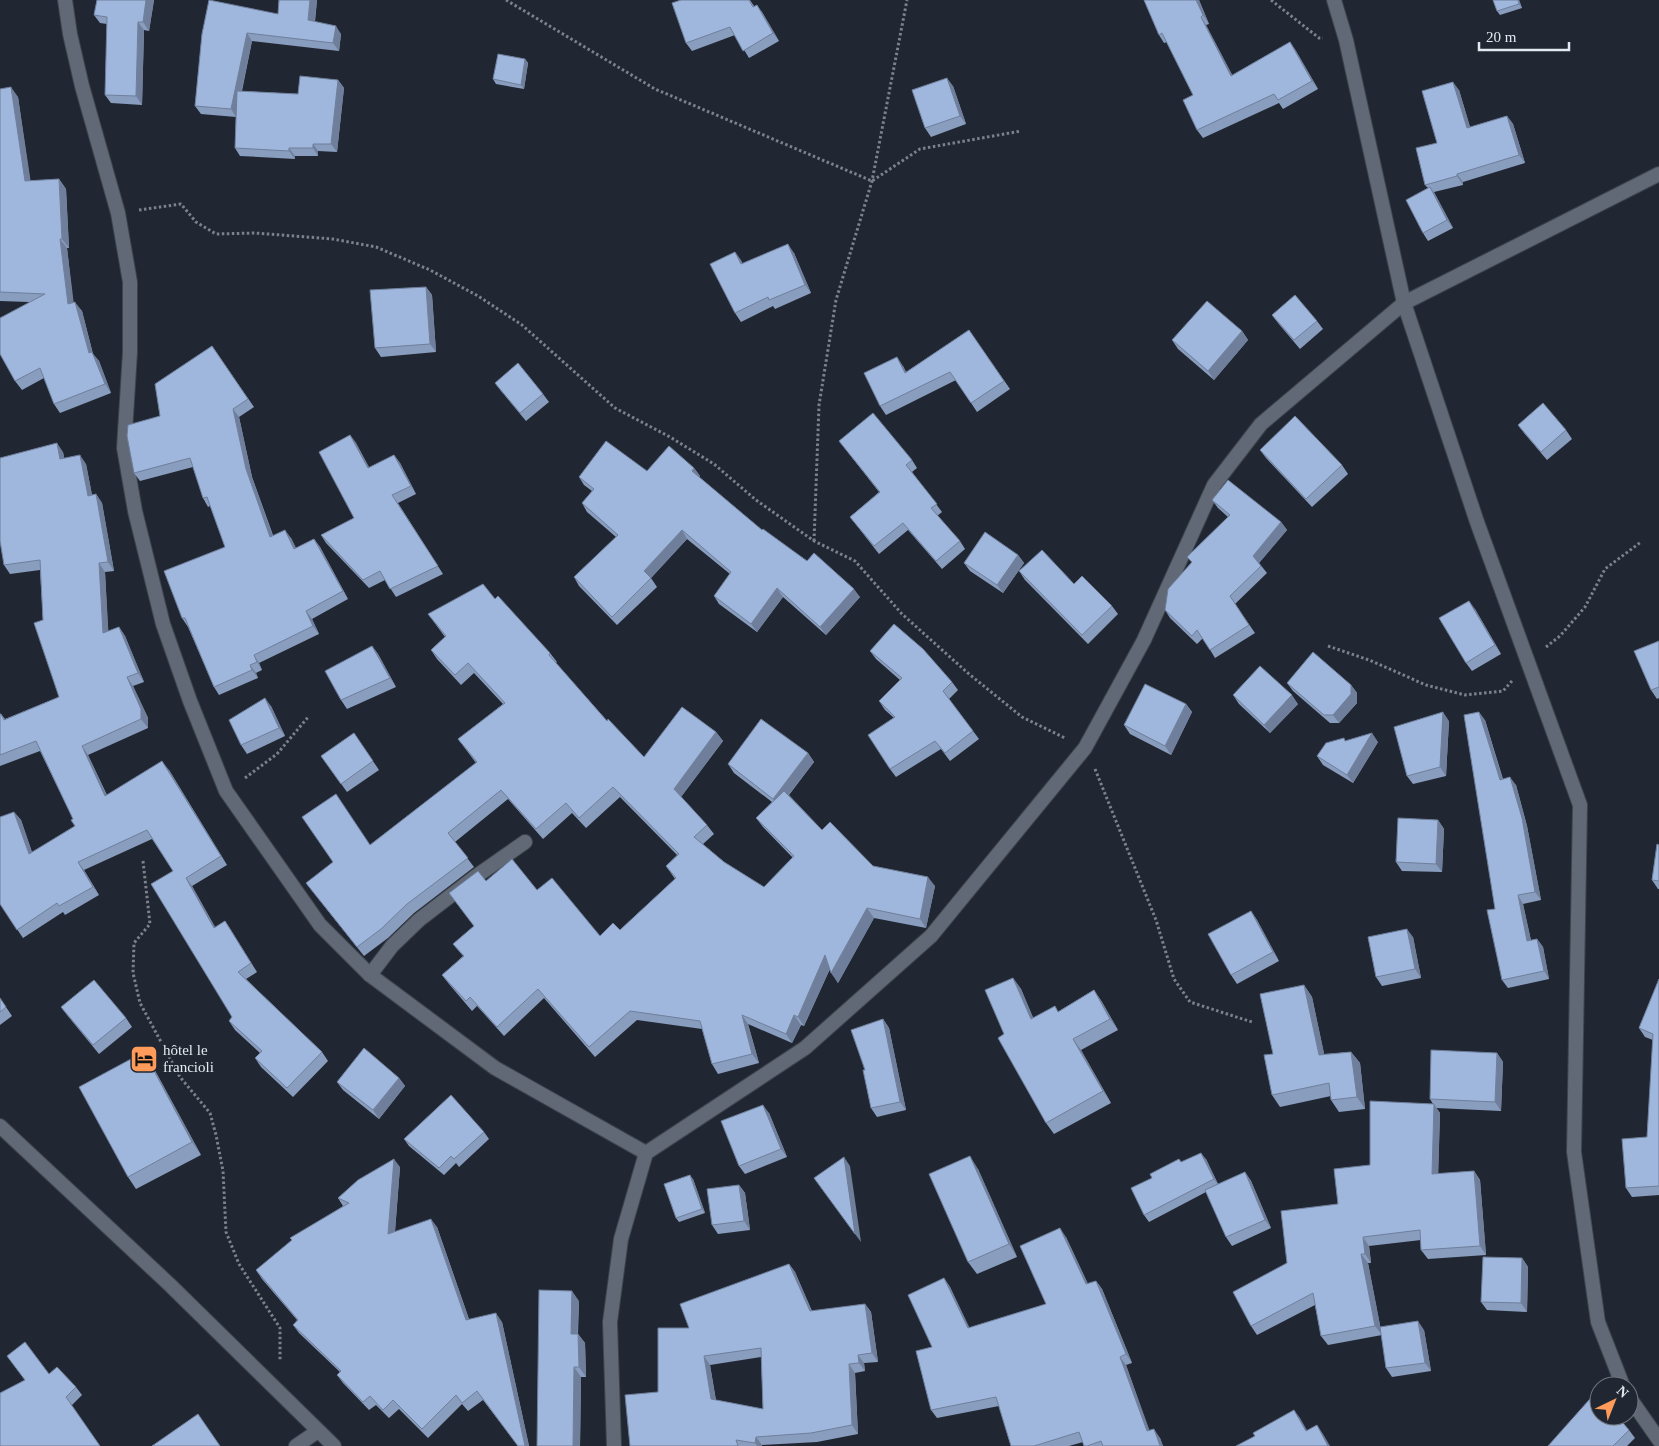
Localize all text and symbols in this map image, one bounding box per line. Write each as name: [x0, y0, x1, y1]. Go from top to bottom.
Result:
scale bar: [1479, 20, 1569, 52]
text: 20 m: [1486, 29, 1517, 45]
place label: hôtel le francioli: [163, 1042, 214, 1075]
hotel icon: hôtel le francioli: [129, 1044, 159, 1074]
north arrow: [1589, 1376, 1639, 1426]
text: N: [1614, 1383, 1631, 1401]

